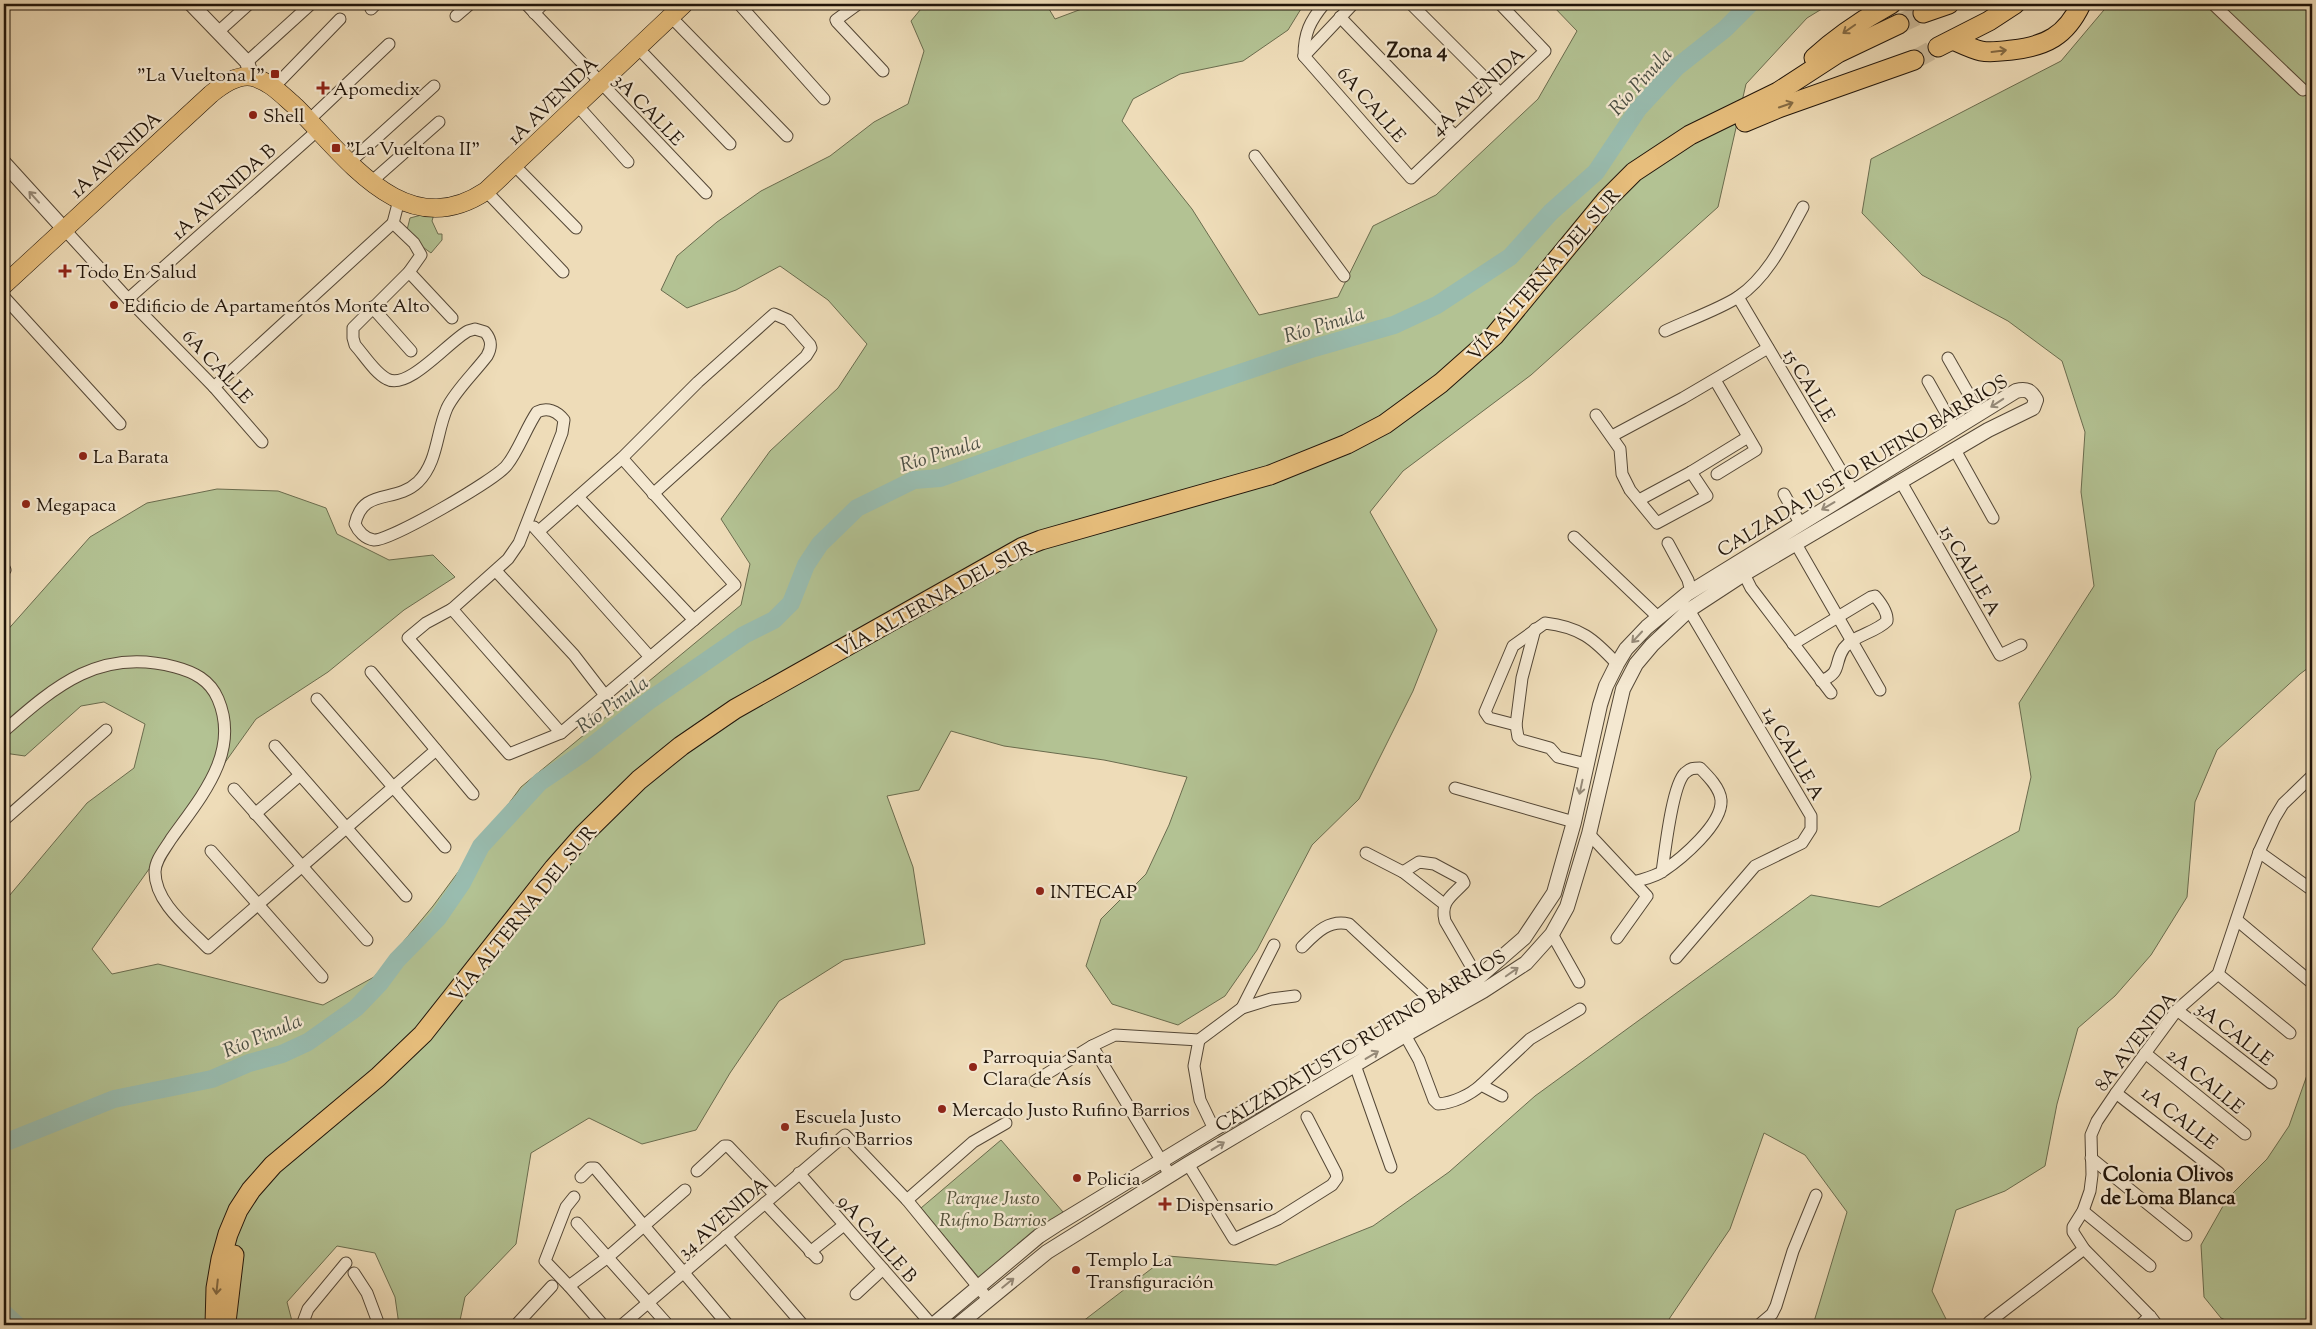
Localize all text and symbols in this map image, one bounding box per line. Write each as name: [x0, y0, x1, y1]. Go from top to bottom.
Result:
one-way arrow: [1842, 24, 1856, 34]
district label: Zona 4: [1387, 37, 1448, 67]
street label: 4A AVENIDA: [1426, 42, 1532, 143]
water label: Río Pinula: [1603, 42, 1680, 123]
one-way arrow: [1991, 46, 2007, 56]
street label: 1A AVENIDA: [502, 51, 605, 152]
street label: 6A CALLE: [1329, 62, 1411, 150]
place label: "La Vueltona I": [137, 63, 265, 90]
marker: "La Vueltona I": [269, 68, 281, 80]
street label: 3A CALLE: [606, 68, 689, 153]
place label: Apomedix: [333, 77, 420, 104]
marker: Apomedix: [317, 82, 329, 94]
one-way arrow: [1778, 100, 1794, 109]
place label: Shell: [263, 104, 305, 131]
street label: 1A AVENIDA: [65, 106, 169, 205]
marker: Shell: [247, 109, 259, 121]
place label: "La Vueltona II": [346, 137, 480, 164]
street label: 1A AVENIDA B: [166, 138, 283, 247]
marker: "La Vueltona II": [330, 142, 342, 154]
street label: VÍA ALTERNA DEL SUR: [1462, 183, 1628, 368]
one-way arrow: [28, 190, 40, 203]
place label: Todo En Salud: [76, 260, 197, 287]
marker: Todo En Salud: [58, 264, 72, 278]
place label: Edificio de Apartamentos Monte Alto: [124, 294, 430, 321]
marker: Edificio de Apartamentos Monte Alto: [108, 299, 120, 311]
water label: Río Pinula: [1281, 300, 1369, 352]
street label: 6A CALLE: [175, 325, 258, 411]
street label: 15 CALLE: [1775, 344, 1841, 429]
street label: CALZADA JUSTO RUFINO BARRIOS: [1713, 369, 2014, 565]
one-way arrow: [1990, 398, 2004, 408]
water label: Río Pinula: [897, 429, 985, 481]
place label: La Barata: [93, 445, 169, 472]
marker: La Barata: [77, 450, 89, 462]
place label: Megapaca: [36, 493, 116, 520]
marker: Megapaca: [20, 498, 32, 510]
one-way arrow: [1822, 502, 1836, 512]
street label: 15 CALLE A: [1932, 521, 2006, 622]
street label: VÍA ALTERNA DEL SUR: [832, 534, 1039, 666]
one-way arrow: [1631, 631, 1643, 644]
water label: Río Pinula: [571, 670, 656, 742]
street label: 14 CALLE A: [1754, 703, 1830, 806]
one-way arrow: [1576, 779, 1585, 795]
street label: VÍA ALTERNA DEL SUR: [444, 820, 604, 1009]
place label: INTECAP: [1050, 880, 1137, 907]
marker: INTECAP: [1034, 885, 1046, 897]
street label: CALZADA JUSTO RUFINO BARRIOS: [1211, 944, 1512, 1140]
one-way arrow: [1505, 967, 1519, 977]
street label: 8A AVENIDA: [2090, 987, 2185, 1098]
street label: 3A CALLE: [2189, 996, 2278, 1074]
water label: Río Pinula: [219, 1008, 307, 1067]
street label: 2A CALLE: [2160, 1042, 2249, 1122]
place label: Parroquia Santa Clara de Asís: [983, 1045, 1113, 1094]
one-way arrow: [1365, 1049, 1379, 1059]
marker: Parroquia Santa Clara de Asís: [967, 1061, 979, 1073]
street label: 1A CALLE: [2135, 1081, 2223, 1158]
place label: Mercado Justo Rufino Barrios: [952, 1098, 1190, 1125]
marker: Mercado Justo Rufino Barrios: [936, 1103, 948, 1115]
place label: Escuela Justo Rufino Barrios: [795, 1105, 913, 1154]
marker: Escuela Justo Rufino Barrios: [779, 1121, 791, 1133]
one-way arrow: [1210, 1141, 1224, 1151]
district label: Colonia Olivos de Loma Blanca: [2101, 1162, 2236, 1214]
place label: Policia: [1087, 1167, 1141, 1194]
street label: 34 AVENIDA: [673, 1172, 775, 1266]
marker: Policia: [1071, 1172, 1083, 1184]
park label: Parque Justo Rufino Barrios: [939, 1186, 1047, 1235]
street label: 9A CALLE B: [830, 1190, 922, 1290]
place label: Dispensario: [1176, 1193, 1273, 1220]
marker: Dispensario: [1158, 1197, 1172, 1211]
place label: Templo La Transfiguración: [1086, 1248, 1214, 1297]
marker: Templo La Transfiguración: [1070, 1264, 1082, 1276]
one-way arrow: [1002, 1277, 1015, 1288]
one-way arrow: [212, 1279, 221, 1295]

